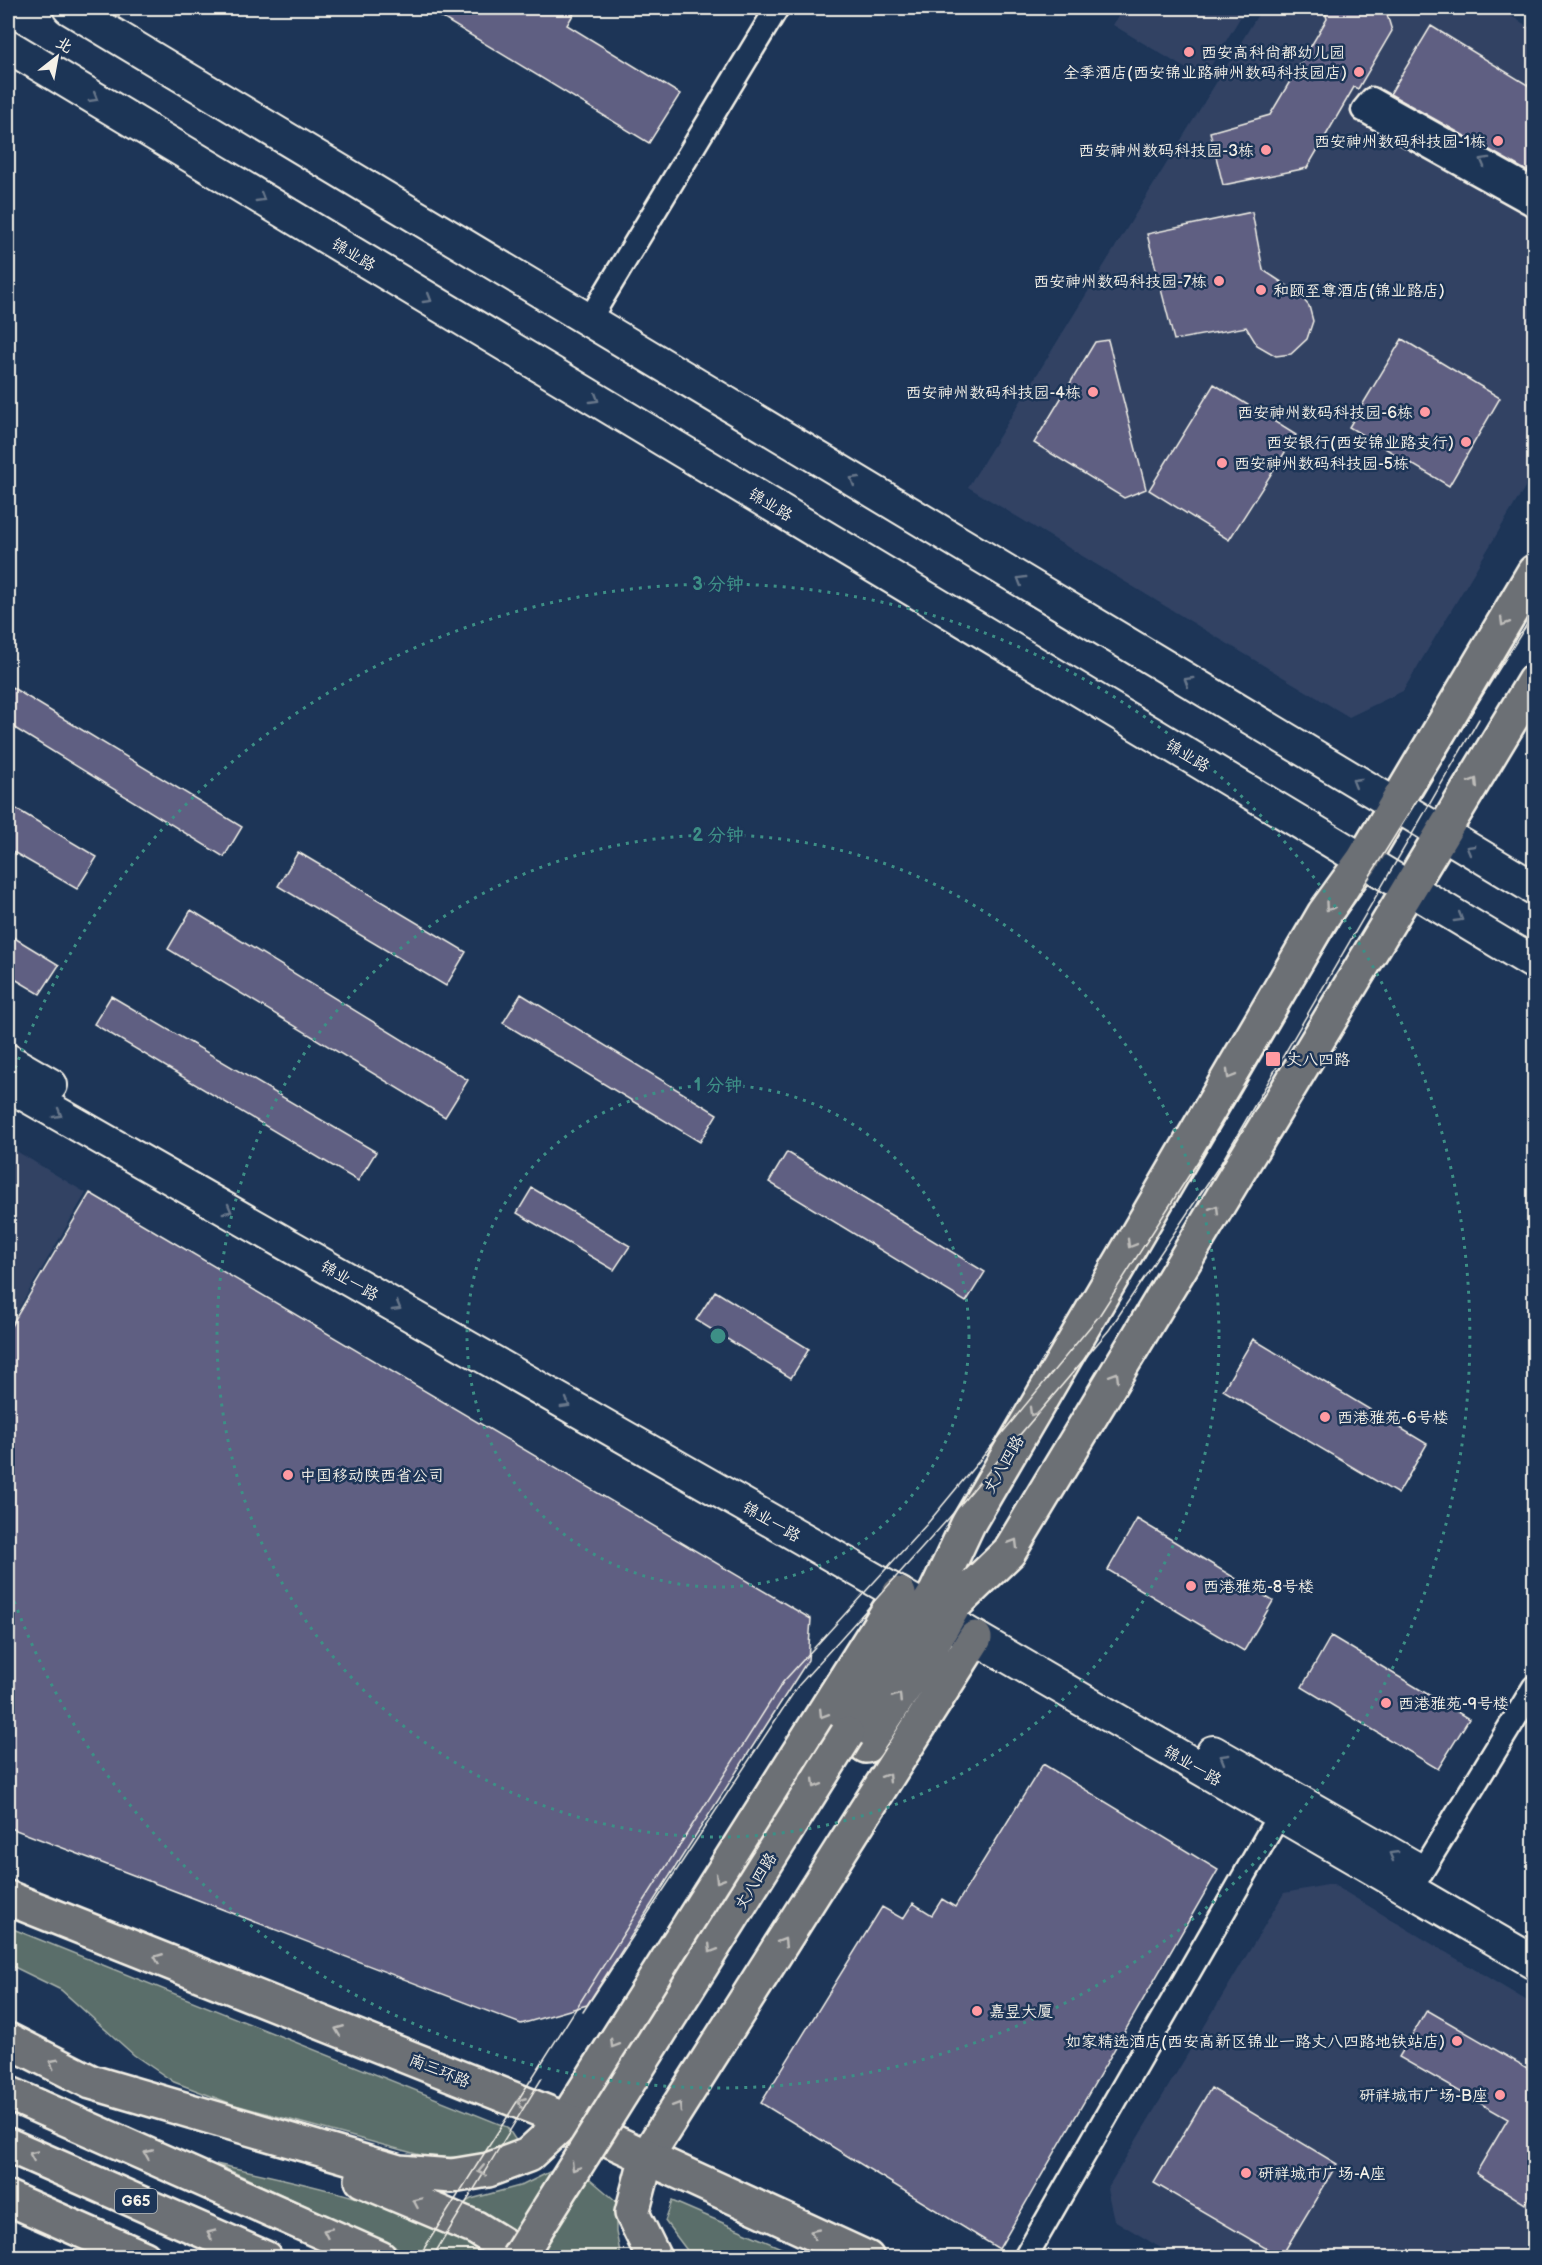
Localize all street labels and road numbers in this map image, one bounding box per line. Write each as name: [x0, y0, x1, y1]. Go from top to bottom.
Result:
street label: 锦业路: [328, 235, 379, 276]
street label: 锦业路: [745, 485, 796, 526]
street label: 锦业路: [1162, 736, 1213, 777]
street label: 锦业一路: [317, 1257, 382, 1306]
street label: 丈八四路: [980, 1432, 1029, 1497]
street label: 锦业一路: [739, 1498, 804, 1547]
street label: 锦业一路: [1160, 1742, 1225, 1791]
street label: 丈八四路: [731, 1850, 781, 1914]
street label: 南三环路: [406, 2051, 473, 2092]
road number: G65: [115, 2189, 157, 2213]

